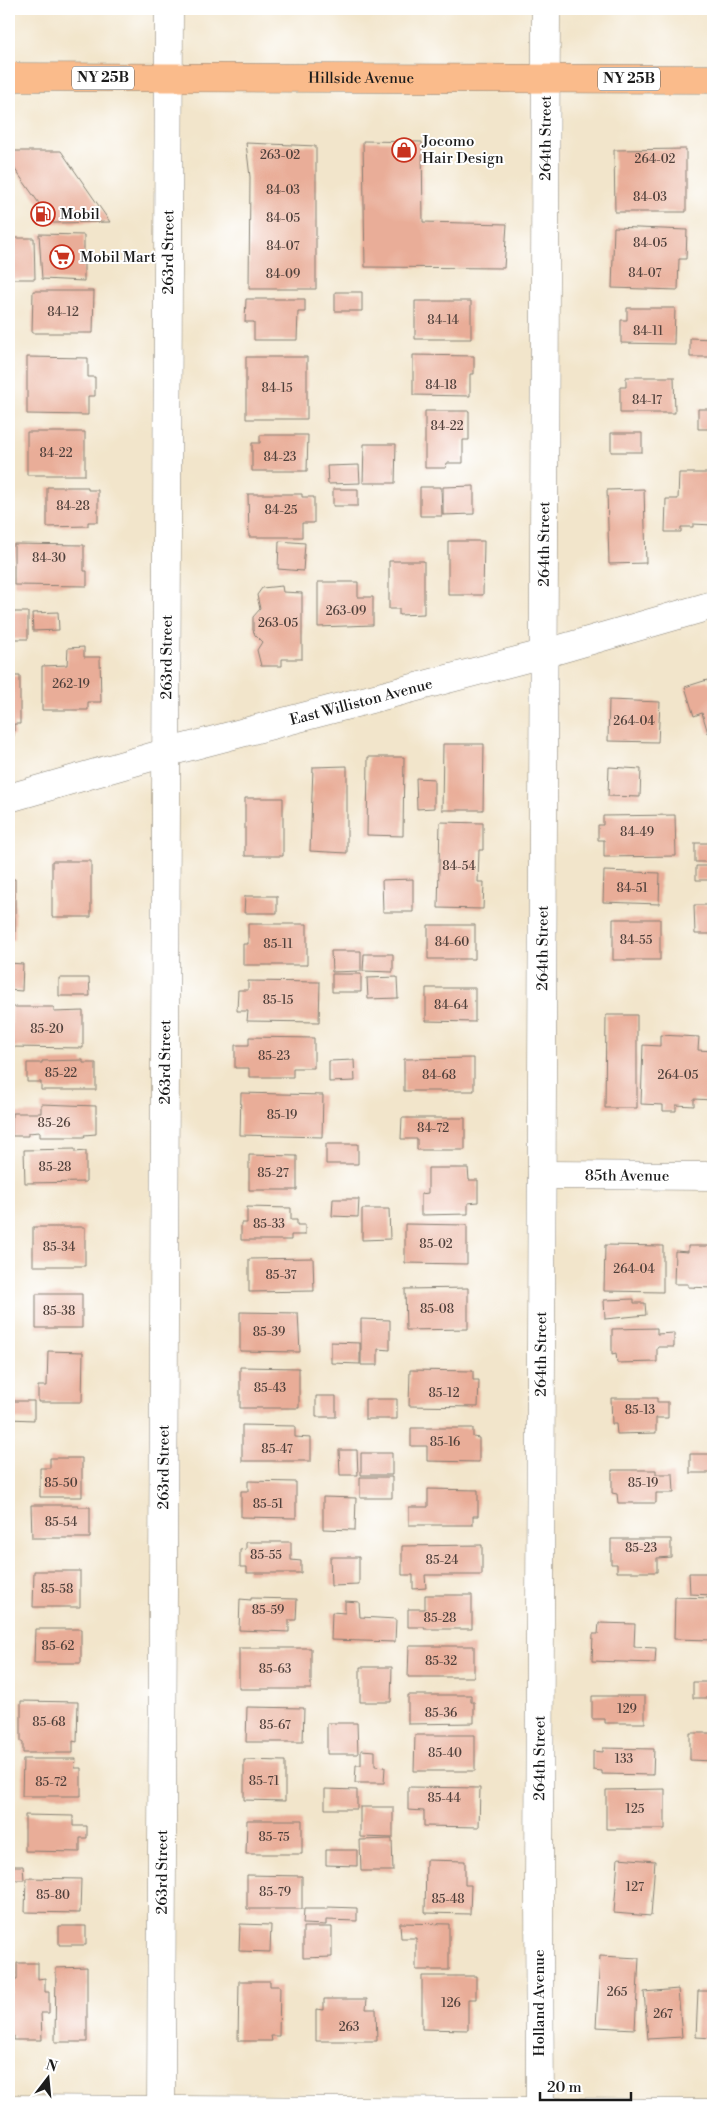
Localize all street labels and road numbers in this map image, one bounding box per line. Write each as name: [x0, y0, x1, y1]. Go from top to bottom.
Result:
road number: NY 25B: [72, 66, 134, 90]
street label: Hillside Avenue: [308, 68, 414, 88]
road number: NY 25B: [598, 68, 660, 90]
street label: 264th Street: [536, 95, 555, 181]
street label: 263rd Street: [158, 209, 178, 294]
street label: 264th Street: [534, 501, 554, 587]
street label: 263rd Street: [157, 614, 176, 699]
street label: East Williston Avenue: [288, 674, 434, 729]
street label: 264th Street: [533, 905, 552, 991]
street label: 263rd Street: [155, 1019, 175, 1104]
street label: 85th Avenue: [585, 1166, 669, 1185]
street label: 264th Street: [531, 1311, 551, 1397]
street label: 263rd Street: [154, 1424, 173, 1509]
street label: 264th Street: [530, 1715, 549, 1801]
street label: 263rd Street: [152, 1829, 172, 1914]
street label: Holland Avenue: [530, 1950, 549, 2056]

